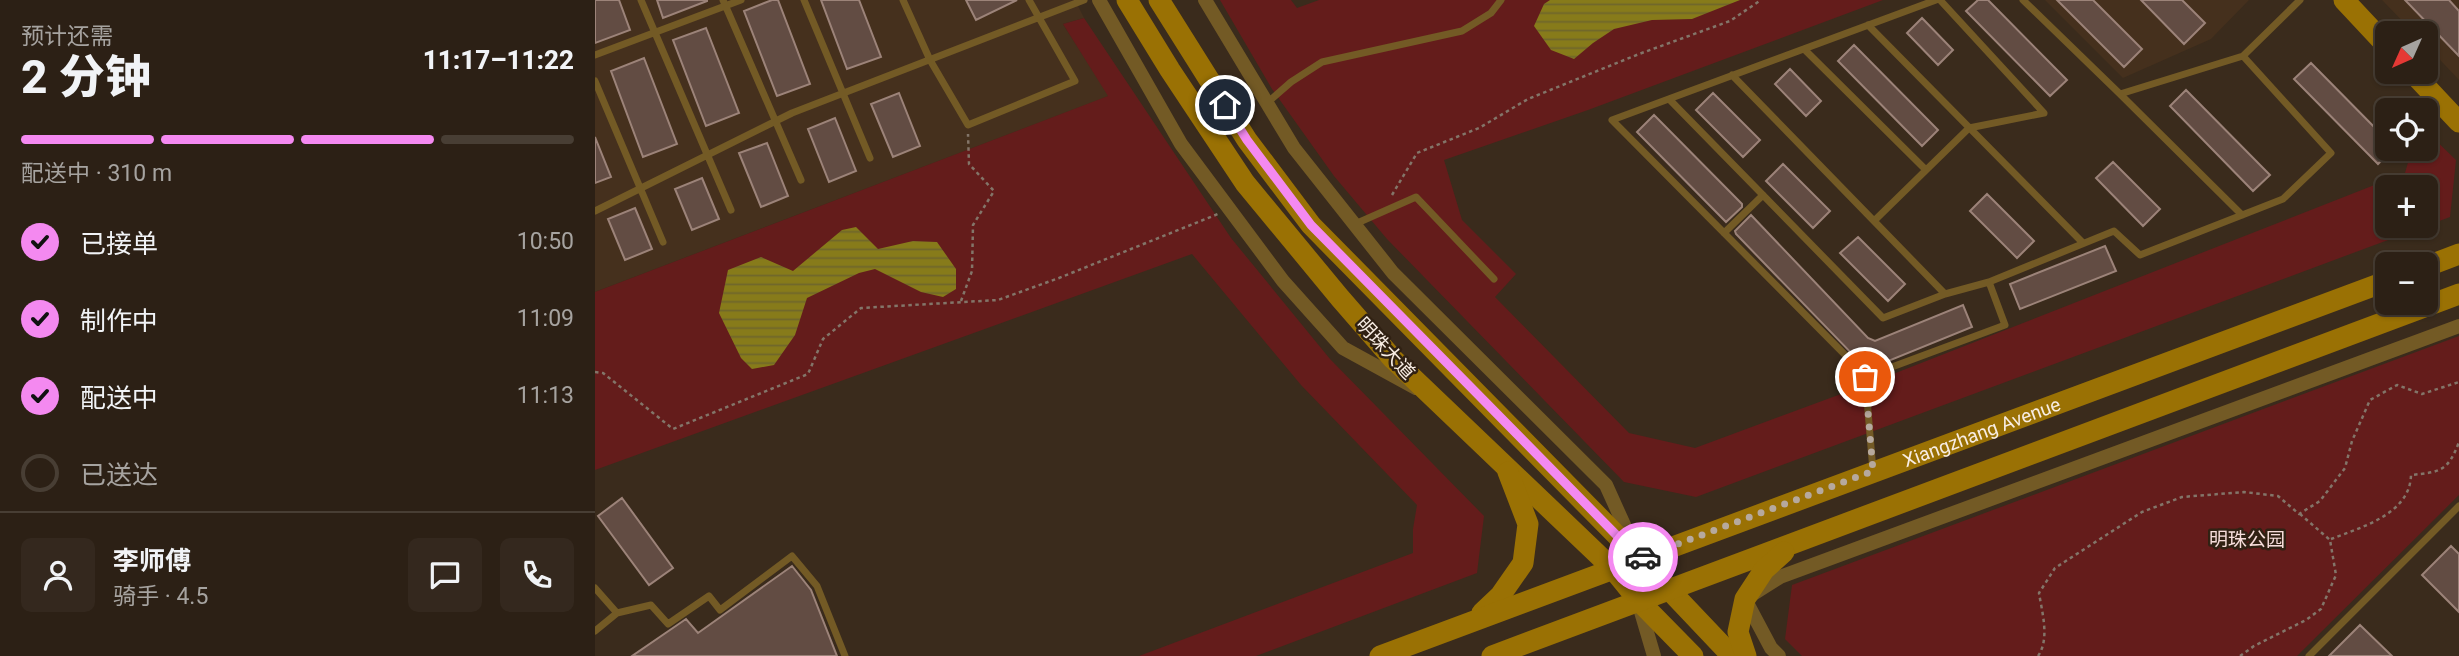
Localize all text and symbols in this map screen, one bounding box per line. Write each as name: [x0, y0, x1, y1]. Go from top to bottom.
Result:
north arrow: [2375, 21, 2438, 84]
map controls: [2375, 21, 2438, 315]
text: 预计还需: [21, 23, 113, 50]
text: 11:17–11:22: [423, 45, 574, 75]
text: 2 分钟: [21, 50, 151, 104]
pin: [1195, 75, 1255, 135]
icon: home: [1206, 86, 1244, 124]
button: locate: [2375, 98, 2438, 161]
text: 配送中 · 310 m: [21, 160, 172, 187]
button: +: [2375, 175, 2438, 238]
icon: check: [21, 223, 59, 261]
text: 10:50: [517, 228, 574, 255]
text: 已接单: [80, 229, 158, 259]
button: −: [2375, 252, 2438, 315]
icon: check: [21, 300, 59, 338]
text: 11:09: [517, 305, 574, 332]
text: 制作中: [80, 306, 158, 336]
street label: 明珠大道: [1351, 313, 1420, 384]
pin: [1835, 347, 1895, 407]
icon: bag: [1846, 358, 1884, 396]
icon: check: [21, 377, 59, 415]
text: 11:13: [517, 382, 574, 409]
text: 配送中: [80, 383, 158, 413]
street label: Xiangzhang Avenue: [1900, 393, 2064, 472]
text: 已送达: [80, 460, 158, 490]
courier: [1608, 522, 1678, 592]
park label: 明珠公园: [2209, 528, 2285, 551]
button: person: [21, 538, 95, 612]
button: chat: [408, 538, 482, 612]
button: phone: [500, 538, 574, 612]
icon: car: [1624, 538, 1662, 576]
text: 李师傅: [113, 546, 191, 576]
text: 骑手 · 4.5: [113, 583, 208, 610]

